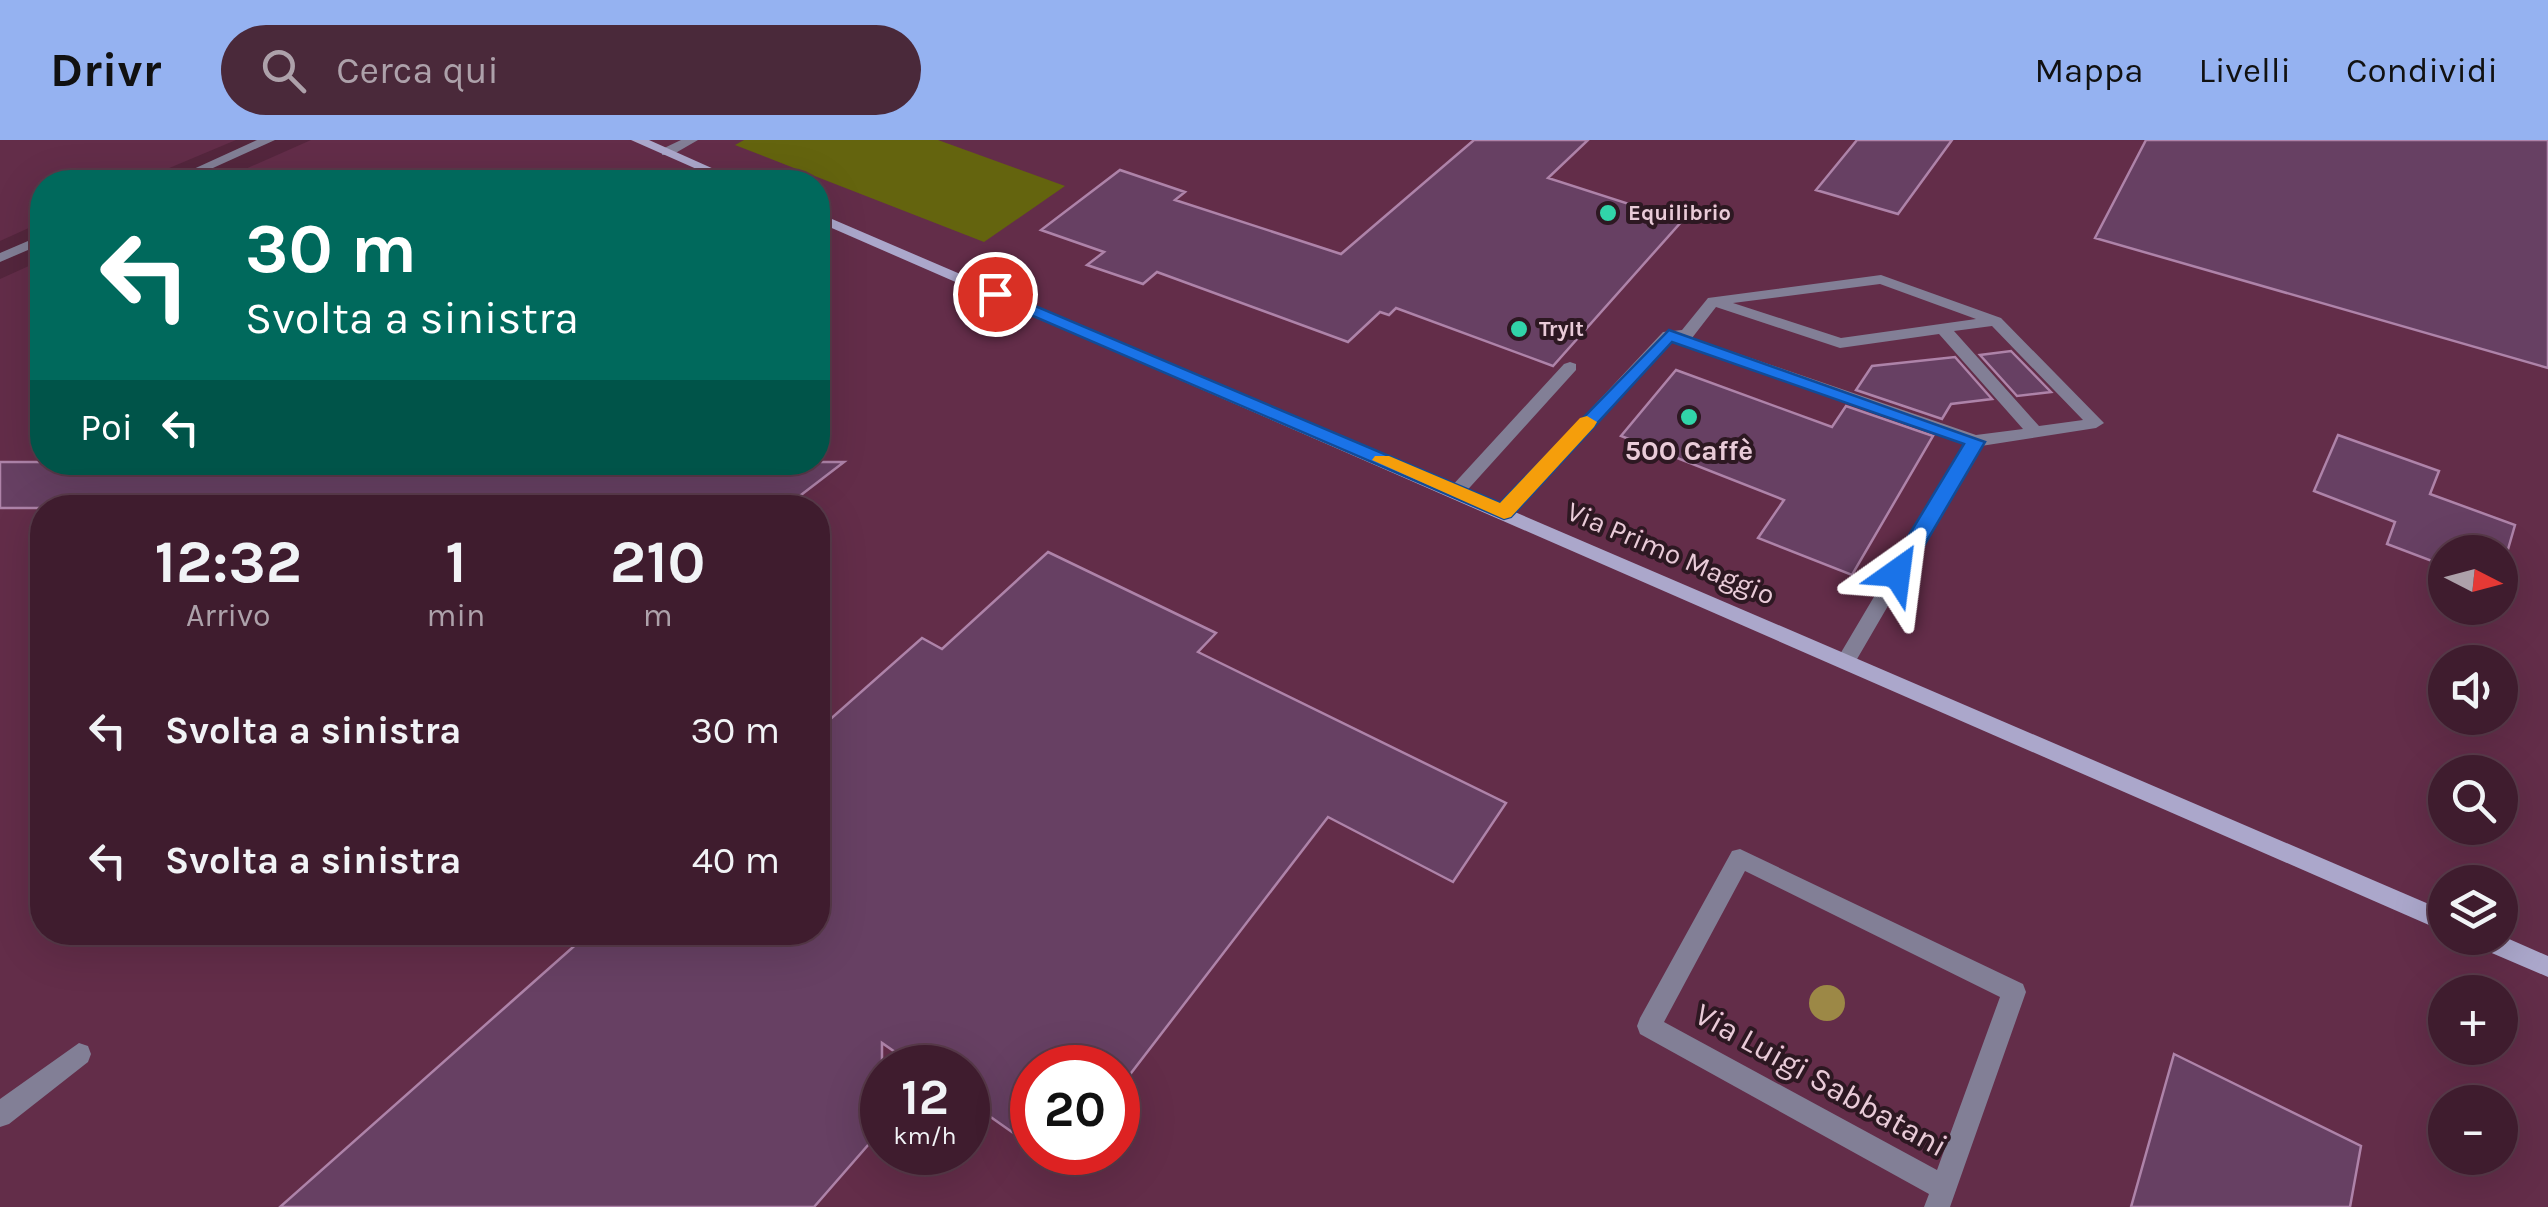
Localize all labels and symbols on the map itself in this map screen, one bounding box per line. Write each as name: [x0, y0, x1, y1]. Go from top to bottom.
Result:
place label: Equilibrio: [1628, 200, 1731, 226]
marker: Equilibrio: [1597, 202, 1619, 224]
pin: [953, 252, 1038, 337]
place label: TryIt: [1539, 316, 1584, 342]
marker: TryIt: [1508, 318, 1530, 340]
marker: 500 Caffè: [1678, 406, 1700, 428]
place label: 500 Caffè: [1625, 434, 1753, 467]
street label: Via Primo Maggio: [1562, 494, 1780, 612]
position arrow: [1845, 521, 1949, 625]
north arrow: [2428, 535, 2518, 625]
street label: Via Luigi Sabbatani: [1688, 995, 1954, 1165]
speed limit sign: 20: [1010, 1045, 1140, 1175]

